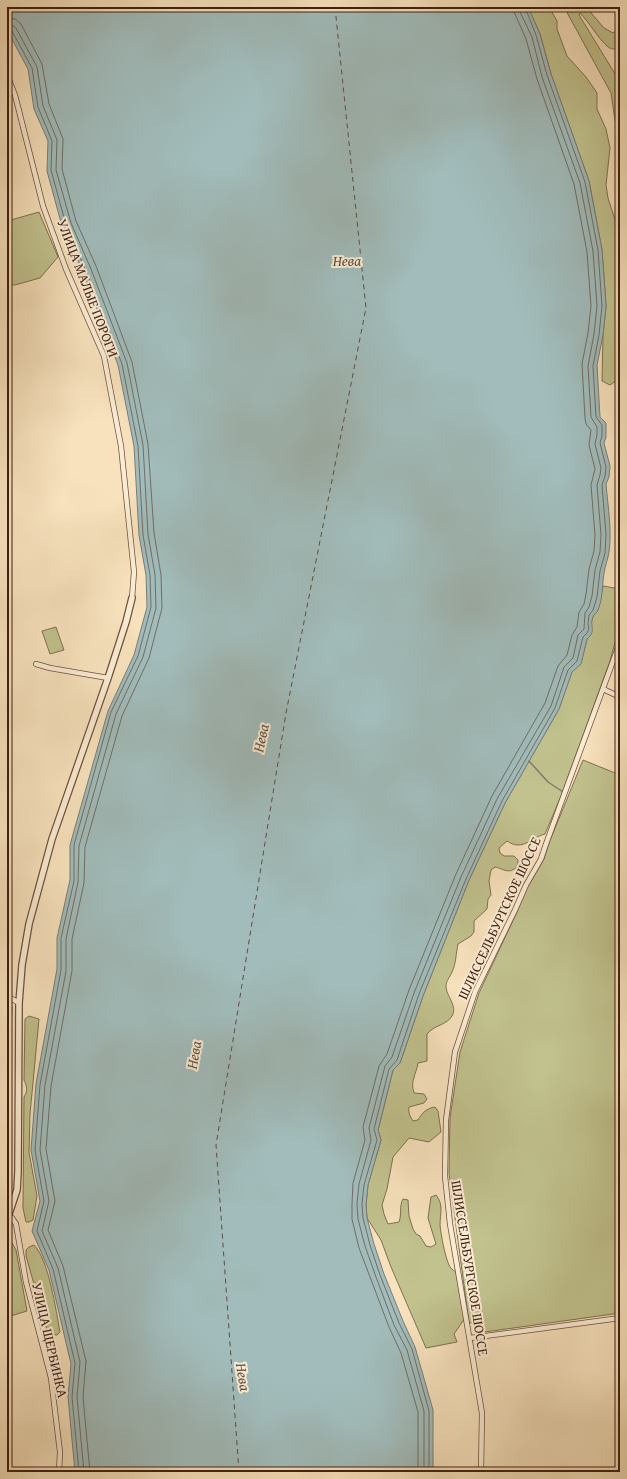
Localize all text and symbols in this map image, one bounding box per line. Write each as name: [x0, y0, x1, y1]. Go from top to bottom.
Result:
street label: УЛИЦА МАЛЫЕ ПОРОГИ: [52, 216, 124, 360]
water label: Нева: [333, 250, 361, 271]
water label: Нева: [247, 722, 274, 754]
street label: ШЛИССЕЛЬБУРГСКОЕ ШОССЕ: [452, 833, 546, 1003]
water label: Нева: [181, 1039, 206, 1071]
street label: ШЛИССЕЛЬБУРГСКОЕ ШОССЕ: [446, 1179, 494, 1357]
street label: УЛИЦА ЩЕРБИНКА: [27, 1280, 73, 1400]
water label: Нева: [231, 1361, 256, 1393]

